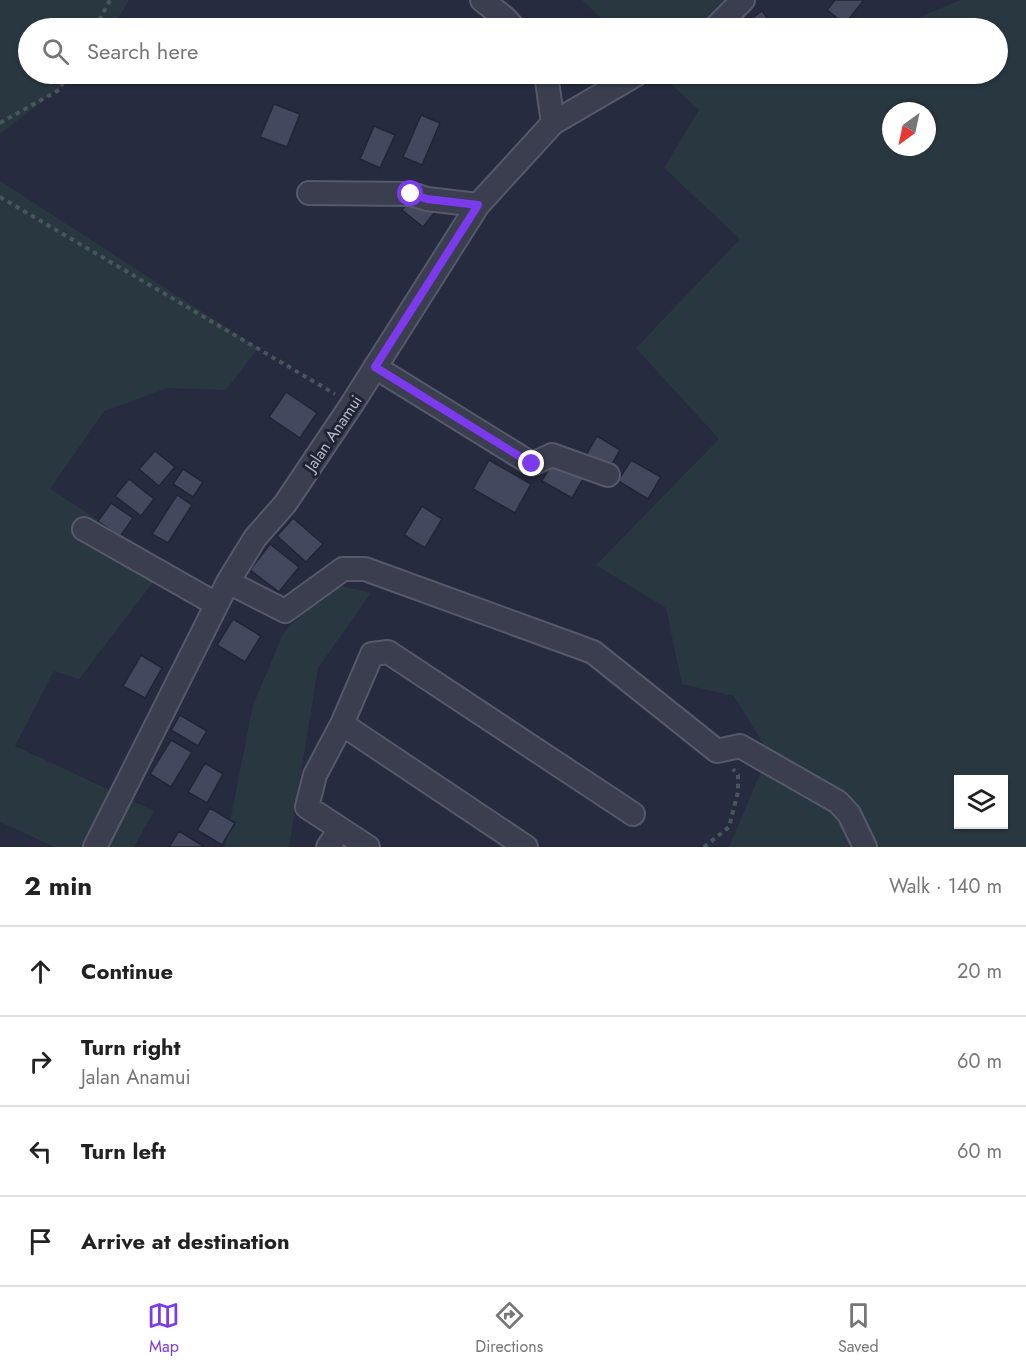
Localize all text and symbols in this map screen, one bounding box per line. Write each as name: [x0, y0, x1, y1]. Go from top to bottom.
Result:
search box: [18, 18, 1008, 84]
icon: search: [39, 35, 72, 68]
text: Search here: [87, 35, 198, 67]
north arrow: [882, 102, 936, 156]
route start: [397, 180, 423, 206]
street label: Jalan Anamui: [298, 390, 368, 478]
route end: [518, 450, 544, 476]
map controls: [954, 775, 1008, 829]
button: layers: [954, 775, 1008, 829]
text: 2 min: [24, 867, 92, 905]
text: Walk · 140 m: [889, 872, 1002, 901]
icon: ahead: [24, 955, 57, 988]
text: Continue: [81, 955, 173, 987]
text: 20 m: [957, 957, 1002, 986]
text: Turn right: [81, 1031, 181, 1063]
icon: right: [24, 1045, 57, 1078]
text: 60 m: [957, 1047, 1002, 1076]
text: Jalan Anamui: [81, 1063, 191, 1092]
icon: left: [24, 1135, 57, 1168]
text: Turn left: [81, 1135, 166, 1167]
text: 60 m: [957, 1137, 1002, 1166]
icon: arrive: [24, 1225, 57, 1258]
text: Arrive at destination: [81, 1225, 290, 1257]
tab: Map: [147, 1299, 180, 1358]
tab: Directions: [475, 1299, 543, 1358]
tab: Saved: [838, 1299, 879, 1358]

